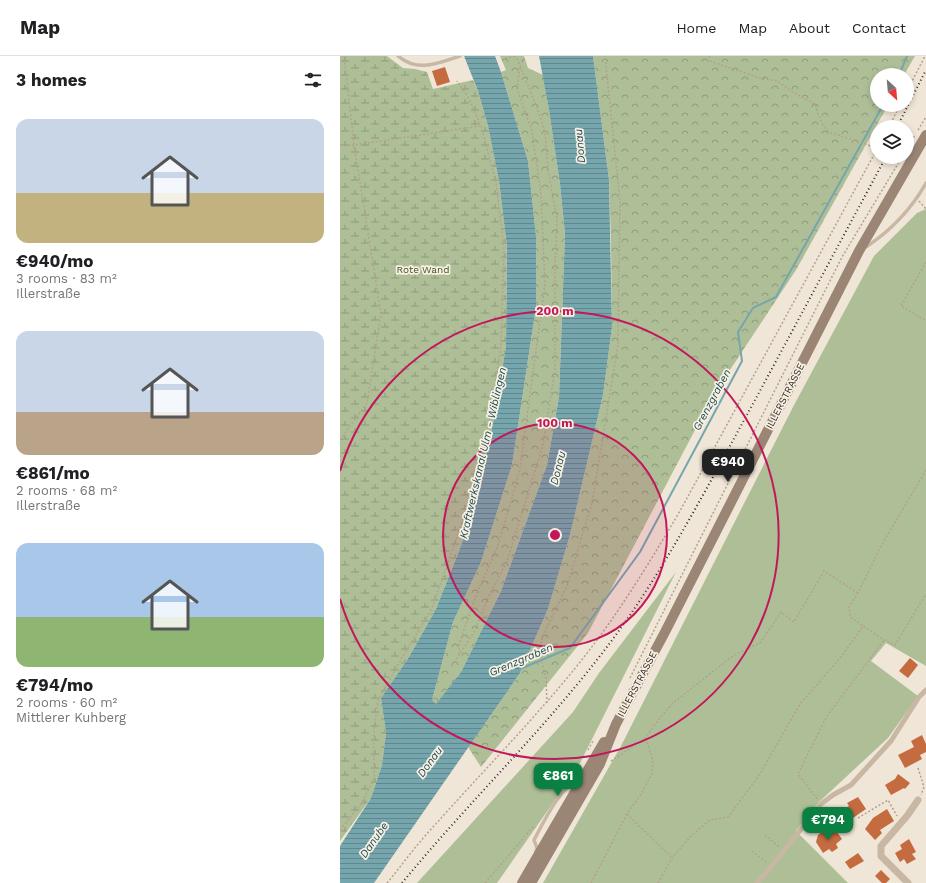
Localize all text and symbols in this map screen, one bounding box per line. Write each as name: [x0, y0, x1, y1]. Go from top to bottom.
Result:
text: Map: [20, 16, 60, 39]
text: Home: [676, 20, 716, 36]
text: Map: [738, 20, 767, 36]
text: About: [789, 20, 830, 36]
text: Contact: [852, 20, 906, 36]
north arrow: [870, 68, 914, 112]
map controls: [870, 68, 914, 164]
icon: filters: [302, 69, 324, 91]
text: 3 homes: [16, 70, 87, 90]
button: layers: [870, 120, 914, 164]
water label: Donau: [572, 128, 588, 164]
icon: home: [134, 145, 206, 217]
text: €940/mo: [16, 251, 94, 271]
park label: Rote Wand: [397, 264, 449, 275]
text: 3 rooms · 83 m²: [16, 271, 117, 286]
text: Illerstraße: [16, 286, 81, 301]
text: 200 m: [536, 304, 574, 318]
icon: home: [134, 357, 206, 429]
street label: ILLERSTRASSE: [764, 361, 806, 431]
water label: Kraftwerkskanal Ulm - Wiblingen: [457, 366, 509, 540]
water label: Grenzgraben: [690, 367, 734, 433]
text: 100 m: [537, 416, 573, 430]
water label: Donau: [548, 449, 569, 486]
pin: €940: [704, 449, 752, 483]
text: €940: [711, 454, 745, 469]
text: €861/mo: [16, 463, 90, 483]
text: 2 rooms · 68 m²: [16, 483, 117, 498]
text: Illerstraße: [16, 498, 81, 513]
centre of rings: [548, 528, 562, 542]
icon: home: [134, 569, 206, 641]
water label: Grenzgraben: [487, 641, 555, 679]
street label: ILLERSTRASSE: [615, 649, 659, 719]
text: €794/mo: [16, 675, 93, 695]
text: 2 rooms · 60 m²: [16, 695, 117, 710]
text: Mittlerer Kuhberg: [16, 710, 126, 725]
water label: Donau: [415, 744, 446, 780]
pin: €861: [534, 763, 582, 797]
text: €861: [543, 768, 573, 783]
pin: €794: [804, 807, 852, 841]
text: €794: [811, 812, 845, 827]
water label: Danube: [357, 820, 391, 860]

